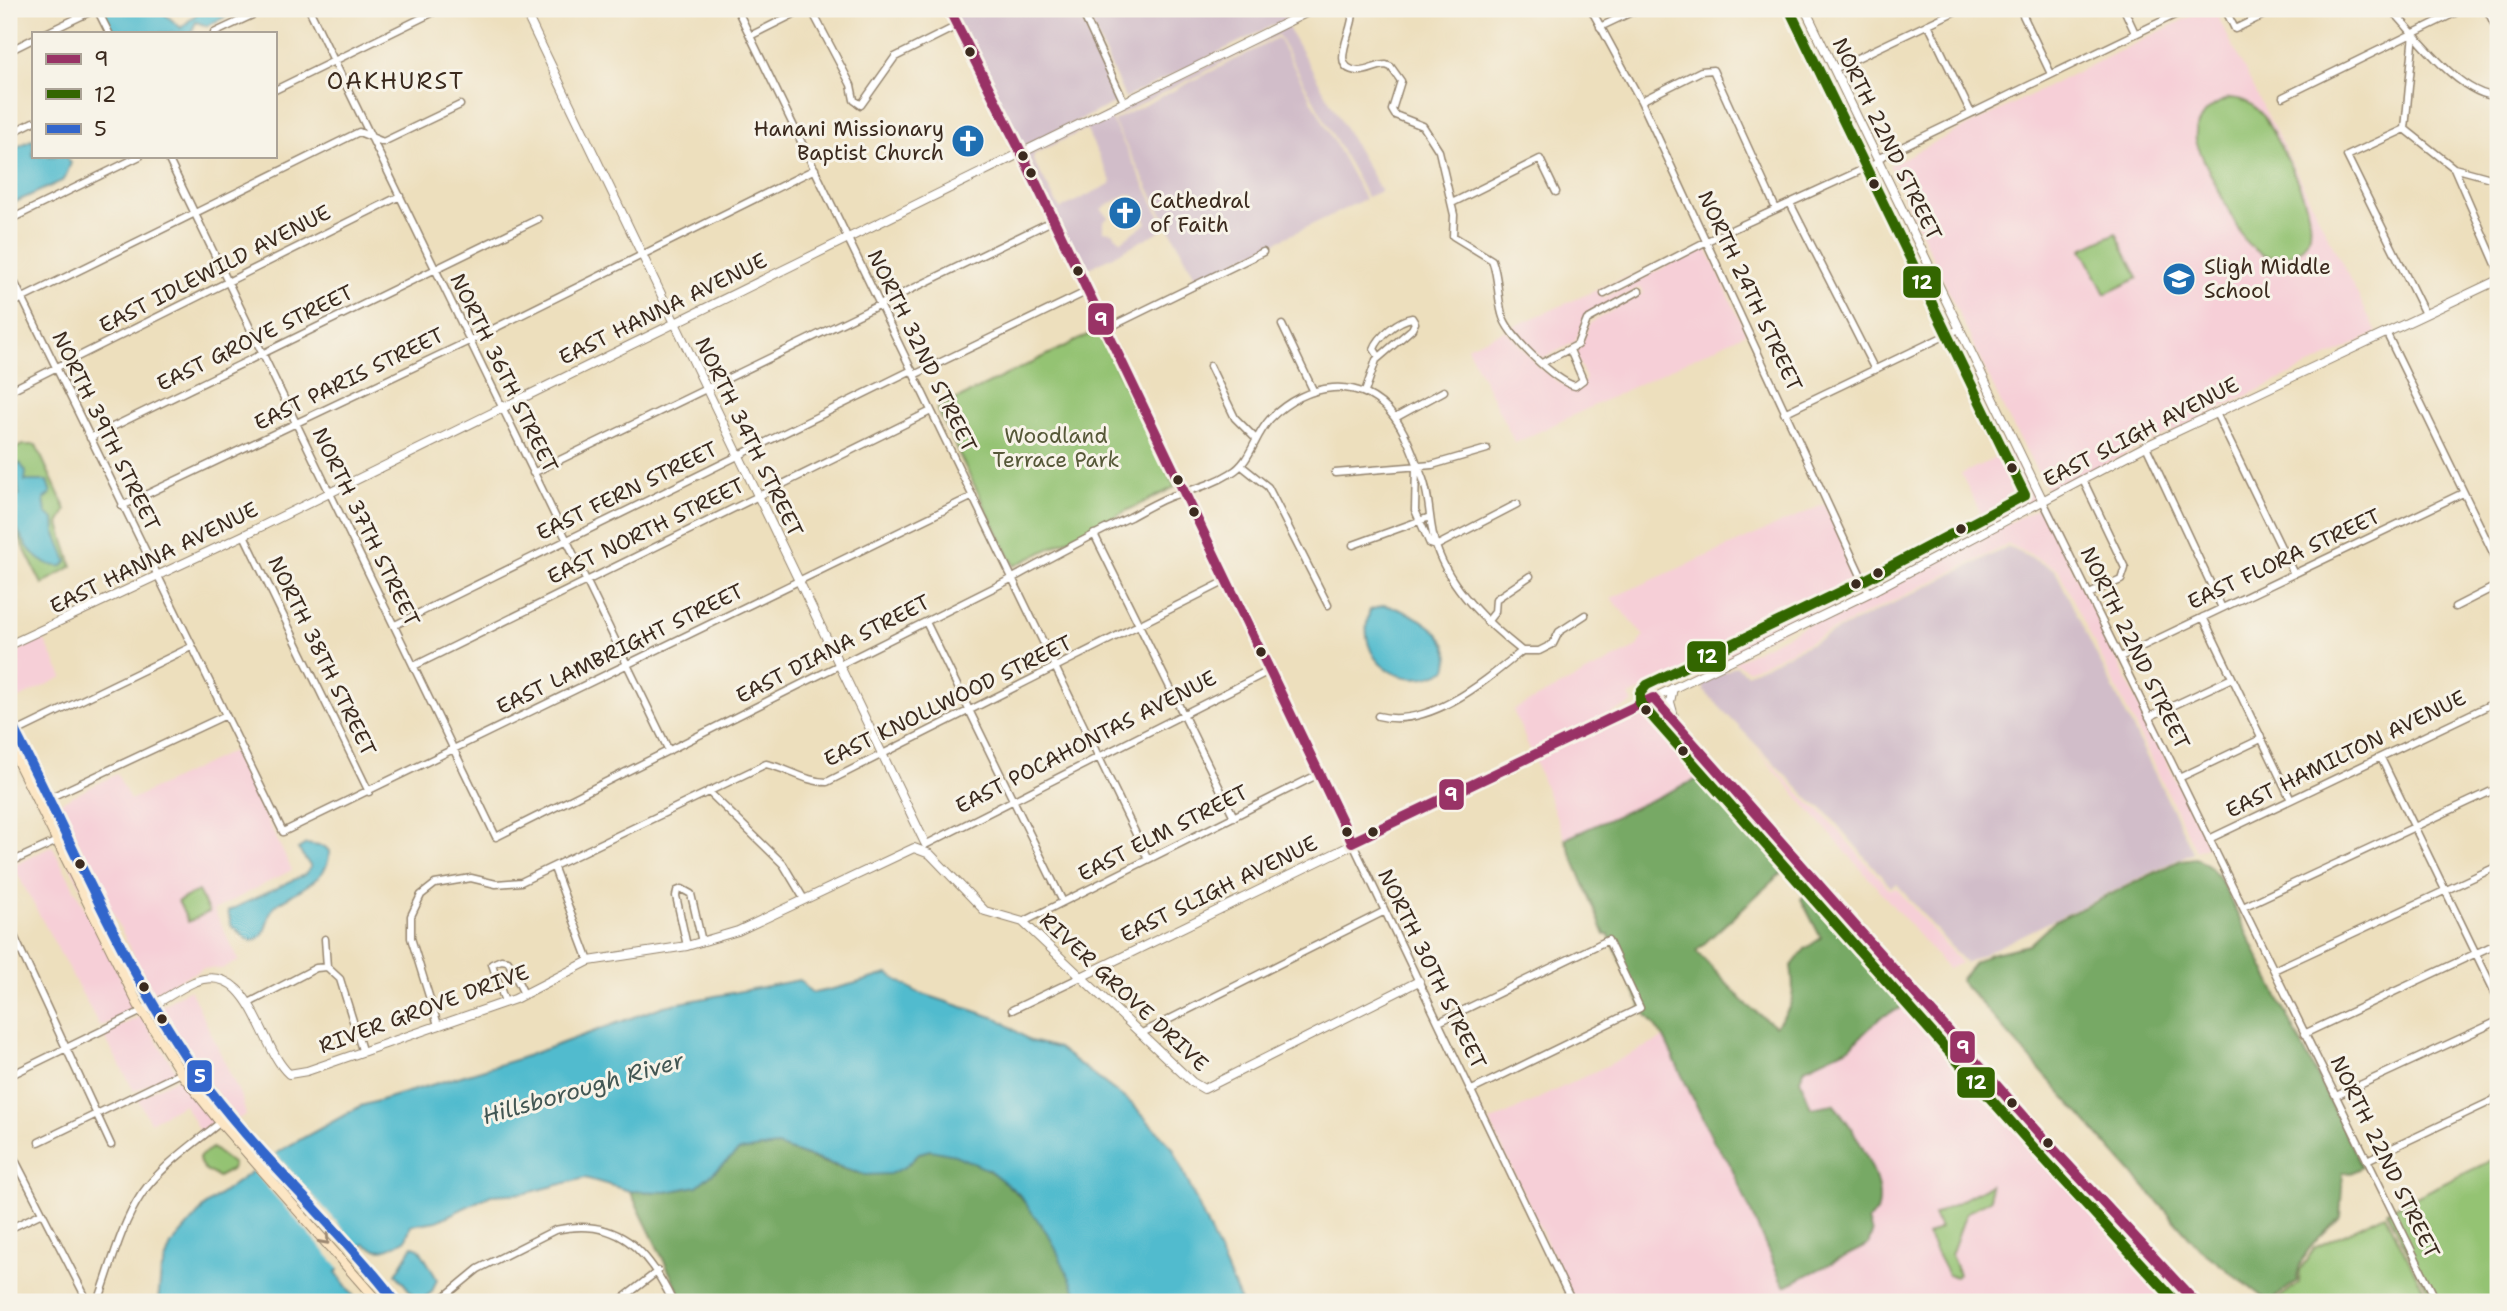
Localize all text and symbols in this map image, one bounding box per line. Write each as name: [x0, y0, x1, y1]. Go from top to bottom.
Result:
legend: [32, 32, 276, 158]
street label: NORTH 22ND STREET: [1826, 33, 1948, 245]
text: 9: [94, 45, 109, 73]
unlabelled marker: [963, 45, 977, 59]
district label: OAKHURST: [327, 66, 465, 96]
text: 12: [94, 81, 116, 109]
text: 5: [94, 115, 107, 143]
place label: Hanani Missionary Baptist Church: [753, 115, 944, 167]
church icon: Hanani Missionary Baptist Church: [949, 122, 987, 160]
unlabelled marker: [1016, 149, 1030, 163]
unlabelled marker: [1024, 166, 1038, 180]
unlabelled marker: [1867, 177, 1881, 191]
street label: NORTH 24TH STREET: [1691, 186, 1809, 396]
place label: Cathedral of Faith: [1150, 187, 1250, 239]
church icon: Cathedral of Faith: [1106, 194, 1144, 232]
street label: EAST IDLEWILD AVENUE: [95, 198, 335, 340]
street label: NORTH 32ND STREET: [861, 245, 983, 457]
street label: EAST HANNA AVENUE: [554, 246, 772, 372]
place label: Sligh Middle School: [2204, 253, 2331, 305]
school or university icon: Sligh Middle School: [2160, 260, 2198, 298]
unlabelled marker: [1071, 264, 1085, 278]
line badge: 12: [1902, 265, 1942, 299]
street label: NORTH 36TH STREET: [444, 269, 564, 477]
text: 12: [1911, 270, 1933, 295]
street label: EAST GROVE STREET: [152, 278, 358, 398]
line badge: 9: [1087, 302, 1115, 336]
text: 9: [1094, 307, 1108, 332]
street label: EAST PARIS STREET: [250, 321, 449, 437]
street label: NORTH 39TH STREET: [45, 327, 167, 536]
street label: NORTH 34TH STREET: [688, 332, 810, 542]
street label: EAST SLIGH AVENUE: [2038, 370, 2244, 494]
park label: Woodland Terrace Park: [992, 422, 1120, 474]
street label: NORTH 37TH STREET: [306, 423, 426, 631]
street label: EAST FERN STREET: [532, 435, 722, 547]
unlabelled marker: [2005, 461, 2019, 475]
street label: EAST NORTH STREET: [543, 471, 749, 591]
unlabelled marker: [1171, 473, 1185, 487]
street label: EAST HANNA AVENUE: [45, 495, 263, 621]
street label: EAST FLORA STREET: [2183, 502, 2385, 616]
unlabelled marker: [1187, 505, 1201, 519]
unlabelled marker: [1954, 522, 1968, 536]
street label: NORTH 22ND STREET: [2074, 542, 2196, 754]
street label: NORTH 38TH STREET: [261, 551, 383, 761]
unlabelled marker: [1871, 566, 1885, 580]
street label: EAST LAMBRIGHT STREET: [492, 577, 748, 721]
unlabelled marker: [1849, 577, 1863, 591]
street label: EAST DIANA STREET: [731, 588, 935, 710]
street label: EAST KNOLLWOOD STREET: [819, 629, 1077, 773]
line badge: 12: [1686, 640, 1727, 673]
text: 12: [1696, 644, 1718, 669]
unlabelled marker: [1254, 645, 1268, 659]
street label: EAST POCAHONTAS AVENUE: [951, 664, 1221, 820]
street label: EAST HAMILTON AVENUE: [2221, 684, 2471, 824]
unlabelled marker: [1639, 703, 1653, 717]
unlabelled marker: [1676, 744, 1690, 758]
street label: EAST ELM STREET: [1073, 778, 1253, 888]
line badge: 9: [1438, 778, 1465, 811]
text: 9: [1444, 782, 1458, 807]
unlabelled marker: [1340, 825, 1354, 839]
unlabelled marker: [1366, 825, 1380, 839]
street label: EAST SLIGH AVENUE: [1116, 829, 1322, 949]
unlabelled marker: [73, 857, 87, 871]
street label: NORTH 30TH STREET: [1371, 864, 1493, 1074]
street label: RIVER GROVE DRIVE: [1033, 906, 1215, 1078]
street label: RIVER GROVE DRIVE: [315, 958, 533, 1060]
unlabelled marker: [137, 980, 151, 994]
unlabelled marker: [155, 1012, 169, 1026]
line badge: 9: [1949, 1030, 1976, 1064]
text: 9: [1956, 1035, 1970, 1060]
water label: Hillsborough River: [479, 1045, 688, 1131]
street label: NORTH 22ND STREET: [2324, 1051, 2446, 1263]
line badge: 5: [186, 1059, 213, 1093]
text: 5: [194, 1064, 206, 1089]
line badge: 12: [1956, 1066, 1996, 1099]
text: 12: [1965, 1070, 1987, 1095]
unlabelled marker: [2005, 1096, 2019, 1110]
unlabelled marker: [2041, 1136, 2055, 1150]
one-way arrow: [316, 1231, 329, 1244]

